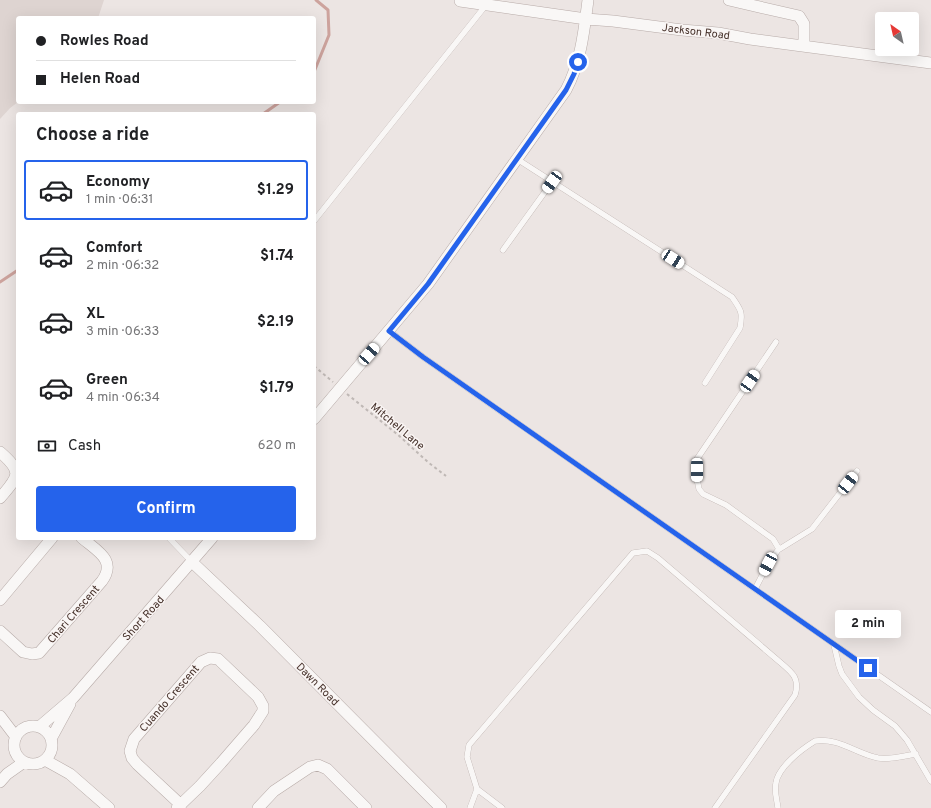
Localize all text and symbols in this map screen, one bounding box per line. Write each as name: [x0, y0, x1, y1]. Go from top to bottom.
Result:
north arrow: [875, 12, 919, 56]
map controls: [875, 12, 919, 56]
street label: Jackson Road: [661, 21, 731, 43]
text: Rowles Road: [60, 32, 149, 51]
route start: [569, 53, 587, 71]
text: Helen Road: [60, 70, 140, 89]
text: Choose a ride: [36, 124, 149, 147]
car: [540, 169, 564, 195]
icon: car: [38, 172, 74, 208]
text: Economy: [86, 173, 150, 192]
text: $1.29: [257, 181, 294, 200]
text: 1 min · 06:31: [86, 192, 153, 208]
icon: car: [38, 238, 74, 274]
text: Comfort: [86, 239, 143, 258]
text: $1.74: [260, 247, 294, 266]
car: [660, 247, 686, 271]
text: 2 min · 06:32: [86, 258, 159, 274]
icon: car: [38, 304, 74, 340]
text: XL: [86, 305, 104, 324]
text: $2.19: [257, 313, 294, 332]
text: 3 min · 06:33: [86, 324, 159, 340]
car: [357, 341, 381, 367]
car: [738, 368, 762, 394]
icon: car: [38, 370, 74, 406]
text: Green: [86, 371, 128, 390]
text: $1.79: [259, 379, 294, 398]
text: 4 min · 06:34: [86, 390, 160, 406]
street label: Mitchell Lane: [368, 400, 427, 453]
icon: cash: [36, 435, 58, 457]
text: Cash: [68, 437, 101, 456]
text: 620 m: [258, 438, 296, 454]
car: [691, 458, 703, 482]
car: [836, 470, 860, 496]
button: Confirm: [36, 486, 296, 532]
car: [757, 551, 779, 577]
street label: Chari Crescent: [45, 583, 103, 647]
street label: Short Road: [120, 593, 168, 644]
callout: 2 min: [835, 610, 901, 638]
text: 2 min: [851, 616, 885, 632]
route end: [859, 659, 877, 677]
street label: Dawn Road: [293, 660, 342, 709]
street label: Cuando Crescent: [137, 662, 203, 735]

